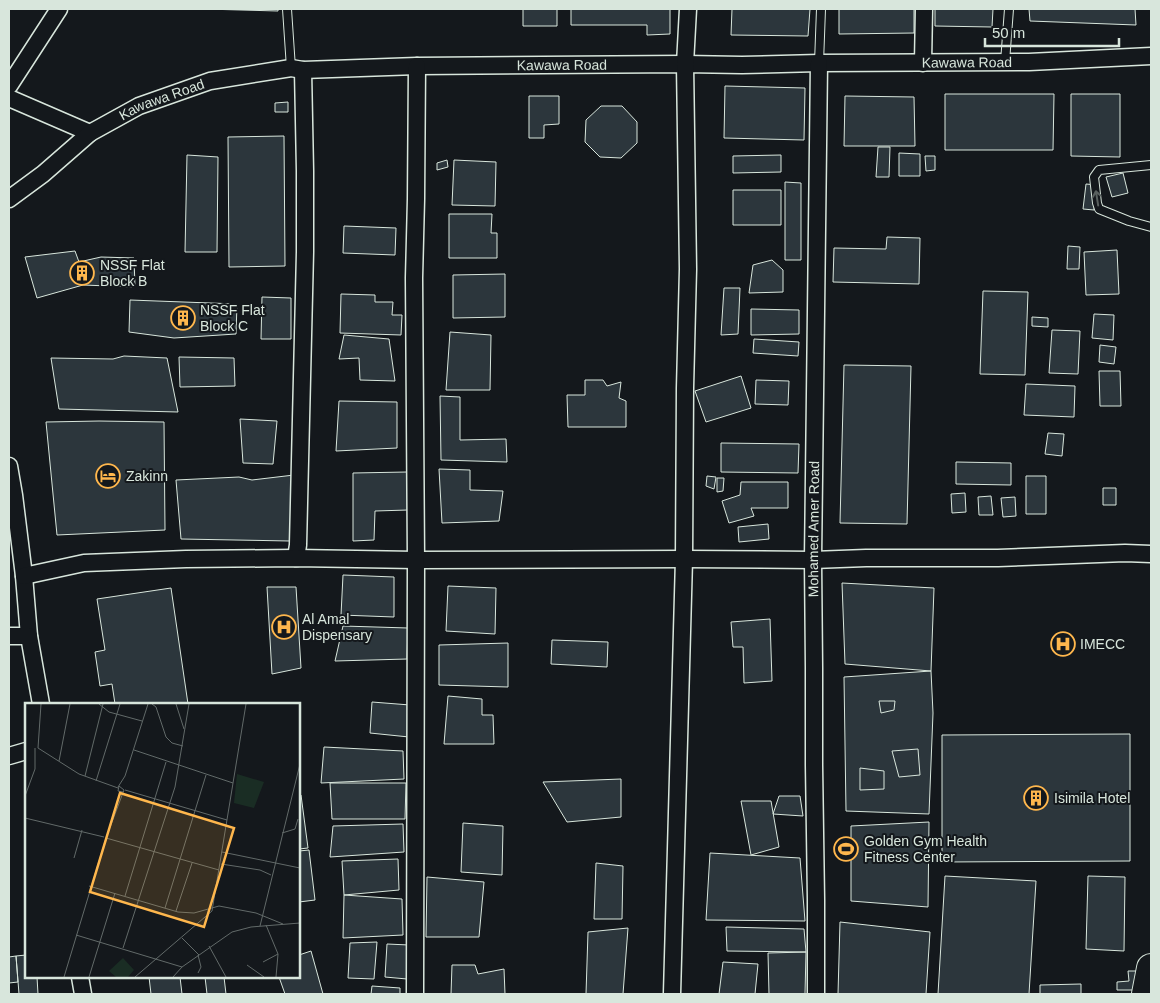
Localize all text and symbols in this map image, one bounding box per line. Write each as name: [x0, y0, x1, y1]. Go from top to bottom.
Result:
scale bar: [985, 15, 1119, 47]
text: 50 m: [992, 24, 1025, 41]
street label: Kawawa Road: [922, 54, 1012, 71]
street label: Kawawa Road: [517, 57, 607, 73]
street label: Kawawa Road: [116, 76, 206, 123]
one-way arrow: [1092, 191, 1102, 207]
place label: NSSF Flat Block B: [100, 257, 165, 289]
building icon: NSSF Flat Block B: [69, 260, 95, 286]
place label: NSSF Flat Block C: [200, 302, 265, 334]
building icon: NSSF Flat Block C: [170, 305, 196, 331]
street label: Mohamed Amer Road: [805, 461, 822, 597]
hotel icon: Zakinn: [95, 463, 121, 489]
place label: Zakinn: [126, 468, 168, 484]
place label: Al Amal Dispensary: [302, 611, 372, 643]
hospital icon: Al Amal Dispensary: [271, 614, 297, 640]
hospital icon: IMECC: [1050, 631, 1076, 657]
place label: IMECC: [1080, 636, 1125, 652]
inset map: [25, 703, 300, 978]
building icon: Isimila Hotel: [1023, 785, 1049, 811]
place label: Isimila Hotel: [1054, 790, 1130, 806]
place label: Golden Gym Health Fitness Center: [864, 833, 987, 865]
sports icon: Golden Gym Health Fitness Center: [833, 836, 859, 862]

